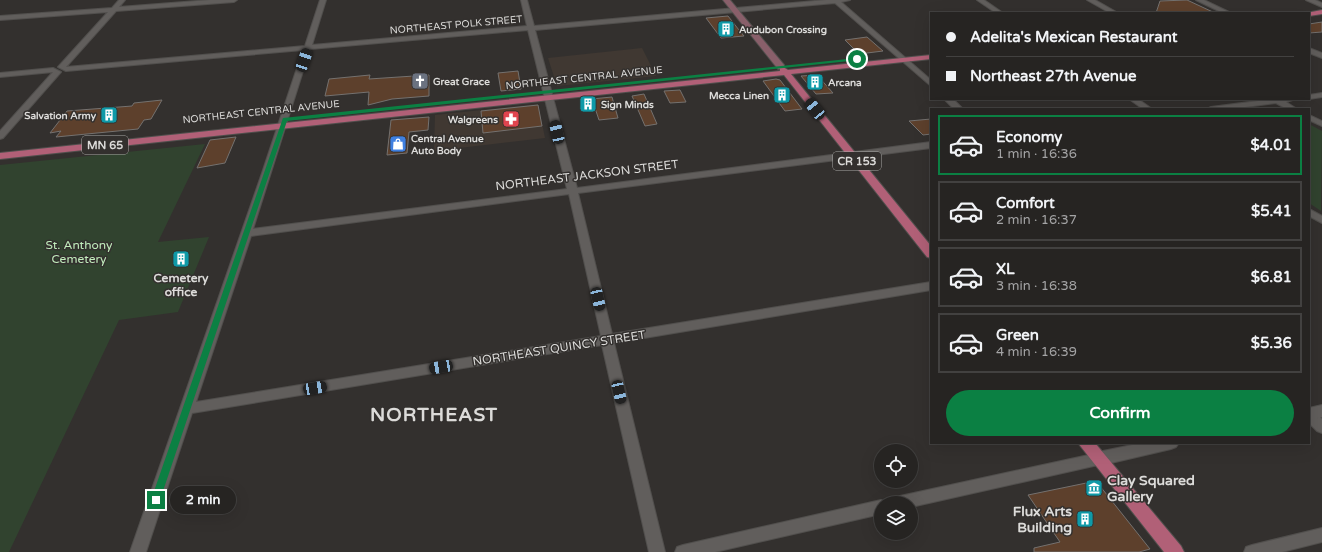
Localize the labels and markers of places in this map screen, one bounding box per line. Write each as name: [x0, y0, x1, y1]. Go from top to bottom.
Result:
building icon: Audubon Crossing: [716, 19, 736, 39]
place label: Audubon Crossing: [739, 24, 827, 36]
church icon: Great Grace: [410, 71, 430, 91]
building icon: Arcana: [805, 72, 825, 92]
place label: Great Grace: [433, 76, 490, 88]
place label: Arcana: [828, 77, 862, 89]
building icon: Mecca Linen: [772, 85, 792, 105]
place label: Mecca Linen: [709, 90, 769, 102]
building icon: Sign Minds: [578, 94, 598, 114]
place label: Sign Minds: [601, 99, 654, 111]
building icon: Salvation Army: [99, 105, 119, 125]
pharmacy icon: Walgreens: [501, 109, 521, 129]
place label: Salvation Army: [24, 110, 97, 122]
place label: Walgreens: [448, 114, 498, 126]
place label: Central Avenue Auto Body: [411, 133, 484, 157]
shop icon: Central Avenue Auto Body: [388, 134, 408, 154]
building icon: Cemetery office: [171, 249, 191, 269]
place label: Cemetery office: [153, 271, 209, 299]
place label: Clay Squared Gallery: [1107, 472, 1195, 505]
museum icon: Clay Squared Gallery: [1084, 478, 1104, 498]
place label: Flux Arts Building: [1013, 503, 1072, 536]
building icon: Flux Arts Building: [1075, 509, 1095, 529]

